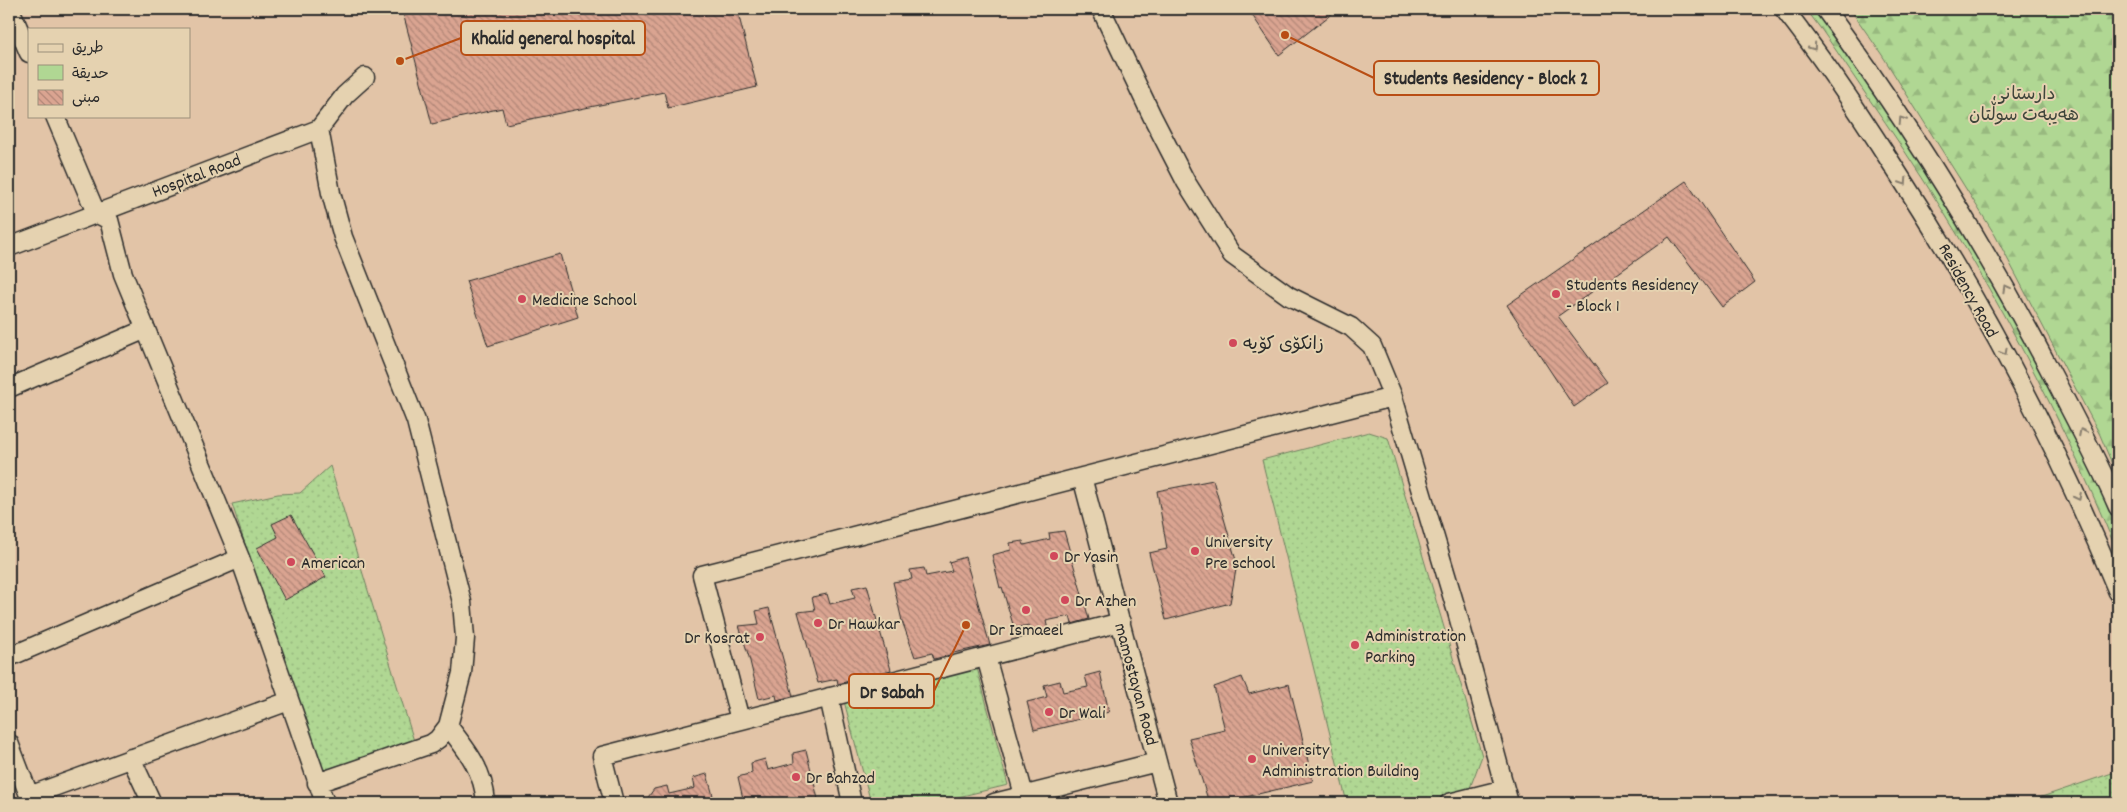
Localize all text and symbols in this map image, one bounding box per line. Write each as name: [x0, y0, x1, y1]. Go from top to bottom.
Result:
callout: Khalid general hospital: [461, 21, 645, 55]
text: Khalid general hospital: [471, 27, 636, 54]
legend: [28, 28, 190, 118]
text: طريق: [72, 38, 104, 60]
one-way arrow: [1807, 42, 1817, 51]
callout: Students Residency - Block 2: [1374, 61, 1599, 95]
text: حديقة: [72, 64, 109, 86]
text: Students Residency - Block 2: [1384, 67, 1588, 94]
park label: دارستانی هەیبەت سوڵتان: [1969, 83, 2079, 129]
text: مبنى: [72, 88, 100, 110]
one-way arrow: [1899, 116, 1909, 125]
street label: Hospital Road: [149, 149, 245, 206]
one-way arrow: [1898, 177, 1908, 186]
street label: Residency Road: [1931, 239, 2003, 343]
place label: Students Residency - Block 1: [1566, 274, 1699, 320]
one-way arrow: [2002, 284, 2012, 293]
marker: Students Residency - Block 1: [1550, 288, 1562, 300]
place label: Medicine School: [532, 289, 638, 314]
marker: Medicine School: [516, 293, 528, 305]
place label: زانکۆی کۆیە: [1243, 333, 1324, 358]
marker: زانکۆی کۆیە: [1227, 337, 1239, 349]
one-way arrow: [1998, 347, 2008, 356]
one-way arrow: [2078, 428, 2088, 437]
one-way arrow: [2072, 492, 2082, 501]
place label: University Pre school: [1205, 531, 1276, 577]
marker: University Pre school: [1189, 545, 1201, 557]
place label: Dr Yasin: [1064, 546, 1118, 571]
marker: Dr Yasin: [1048, 550, 1060, 562]
place label: American: [301, 552, 365, 577]
marker: American: [285, 556, 297, 568]
place label: Dr Azhen: [1075, 590, 1136, 615]
marker: Dr Azhen: [1059, 594, 1071, 606]
marker: Dr Ismaeel: [1020, 604, 1032, 616]
place label: Dr Hawkar: [828, 613, 900, 638]
marker: Dr Hawkar: [812, 617, 824, 629]
place label: Dr Ismaeel: [989, 619, 1064, 644]
street label: mamostayan Road: [1106, 621, 1163, 749]
place label: Administration Parking: [1365, 625, 1466, 671]
place label: Dr Kosrat: [684, 627, 750, 652]
marker: Dr Kosrat: [754, 631, 766, 643]
marker: Administration Parking: [1349, 639, 1361, 651]
callout: Dr Sabah: [849, 674, 934, 708]
text: Dr Sabah: [860, 681, 924, 708]
place label: Dr Wali: [1059, 702, 1105, 727]
marker: Dr Wali: [1043, 706, 1055, 718]
place label: University Administration Building: [1262, 739, 1419, 785]
marker: University Administration Building: [1246, 753, 1258, 765]
place label: Dr Bahzad: [806, 767, 875, 792]
marker: Dr Bahzad: [790, 771, 802, 783]

